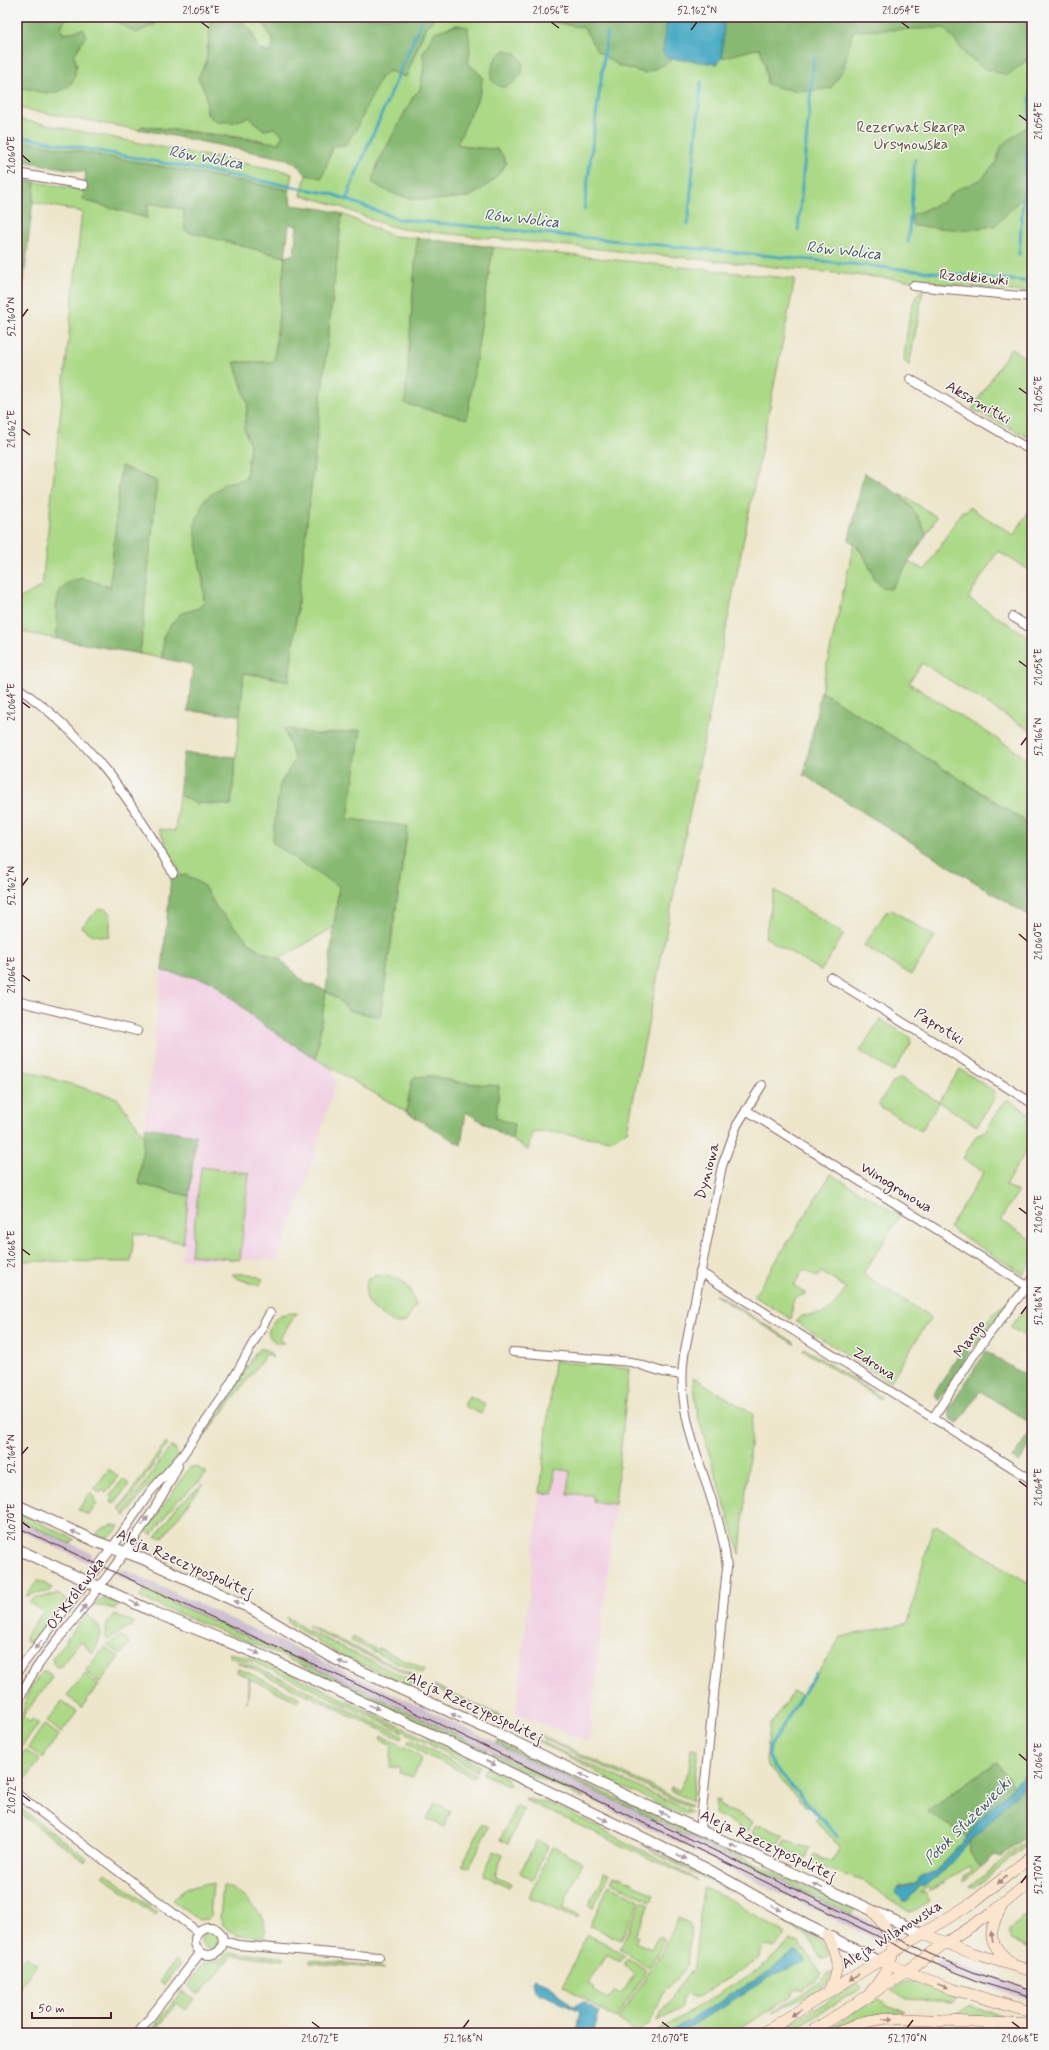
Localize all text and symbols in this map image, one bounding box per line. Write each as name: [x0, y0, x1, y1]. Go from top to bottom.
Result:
text: 21.058°E: [182, 4, 220, 18]
text: 21.056°E: [533, 4, 569, 18]
text: 52.162°N: [677, 4, 717, 18]
text: 21.054°E: [882, 4, 920, 18]
text: 21.054°E: [1032, 102, 1046, 140]
park label: Rezerwat Skarpa Ursynowska: [856, 118, 966, 155]
text: 21.060°E: [5, 136, 19, 174]
water label: Rów Wolica: [167, 141, 245, 175]
water label: Rów Wolica: [483, 205, 561, 233]
water label: Rów Wolica: [805, 237, 883, 265]
street label: Rzodkiewki: [938, 265, 1010, 291]
text: 52.160°N: [5, 297, 19, 337]
street label: Aksamitki: [942, 376, 1014, 430]
text: 21.056°E: [1032, 376, 1046, 412]
text: 21.062°E: [5, 410, 19, 448]
text: 21.058°E: [1032, 648, 1046, 686]
text: 21.064°E: [5, 683, 19, 721]
text: 52.166°N: [1032, 717, 1046, 756]
text: 52.162°N: [5, 866, 19, 906]
text: 21.060°E: [1032, 922, 1046, 960]
text: 21.066°E: [5, 957, 19, 993]
street label: Paprotki: [910, 1004, 968, 1050]
street label: Dyniowa: [691, 1139, 726, 1202]
street label: Winogronowa: [856, 1158, 936, 1219]
text: 21.062°E: [1032, 1195, 1046, 1233]
text: 21.068°E: [5, 1230, 19, 1268]
text: 52.168°N: [1032, 1286, 1046, 1326]
street label: Mango: [949, 1316, 991, 1363]
street label: Zdrowa: [848, 1343, 900, 1386]
text: 52.164°N: [5, 1434, 19, 1474]
text: 21.064°E: [1032, 1468, 1046, 1506]
text: 21.070°E: [5, 1503, 19, 1541]
one-way arrow: [141, 1516, 149, 1527]
street label: Aleja Rzeczypospolitej: [113, 1525, 257, 1603]
one-way arrow: [69, 1529, 81, 1535]
street label: Oś Królewska: [42, 1554, 110, 1634]
one-way arrow: [129, 1600, 141, 1606]
one-way arrow: [234, 1600, 245, 1606]
one-way arrow: [79, 1603, 87, 1614]
one-way arrow: [33, 1640, 42, 1651]
one-way arrow: [250, 1650, 262, 1656]
one-way arrow: [337, 1660, 348, 1666]
street label: Aleja Rzeczypospolitej: [404, 1668, 546, 1748]
one-way arrow: [368, 1704, 379, 1710]
one-way arrow: [451, 1713, 462, 1719]
text: 21.066°E: [1032, 1743, 1046, 1779]
one-way arrow: [485, 1760, 496, 1766]
water label: Potok Służewiecki: [920, 1772, 1017, 1869]
one-way arrow: [579, 1773, 590, 1779]
text: 21.072°E: [5, 1776, 19, 1814]
street label: Aleja Rzeczypospolitej: [697, 1806, 839, 1886]
one-way arrow: [659, 1811, 670, 1817]
one-way arrow: [597, 1816, 609, 1822]
one-way arrow: [728, 1843, 740, 1849]
one-way arrow: [676, 1854, 688, 1860]
text: 52.170°N: [1032, 1855, 1046, 1895]
one-way arrow: [996, 1876, 1007, 1885]
one-way arrow: [813, 1883, 824, 1889]
street label: Aleja Wilanowska: [838, 1896, 946, 1974]
one-way arrow: [770, 1905, 782, 1912]
one-way arrow: [989, 1931, 995, 1944]
one-way arrow: [848, 1973, 860, 1980]
one-way arrow: [937, 1983, 949, 1989]
scale bar: [32, 1994, 111, 2020]
text: 50 m: [38, 2001, 65, 2017]
one-way arrow: [790, 2009, 802, 2016]
one-way arrow: [882, 2015, 894, 2022]
text: 21.072°E: [301, 2032, 339, 2046]
text: 52.168°N: [443, 2032, 483, 2046]
text: 21.070°E: [651, 2032, 689, 2046]
text: 52.170°N: [887, 2032, 927, 2046]
text: 21.068°E: [1001, 2032, 1039, 2046]

